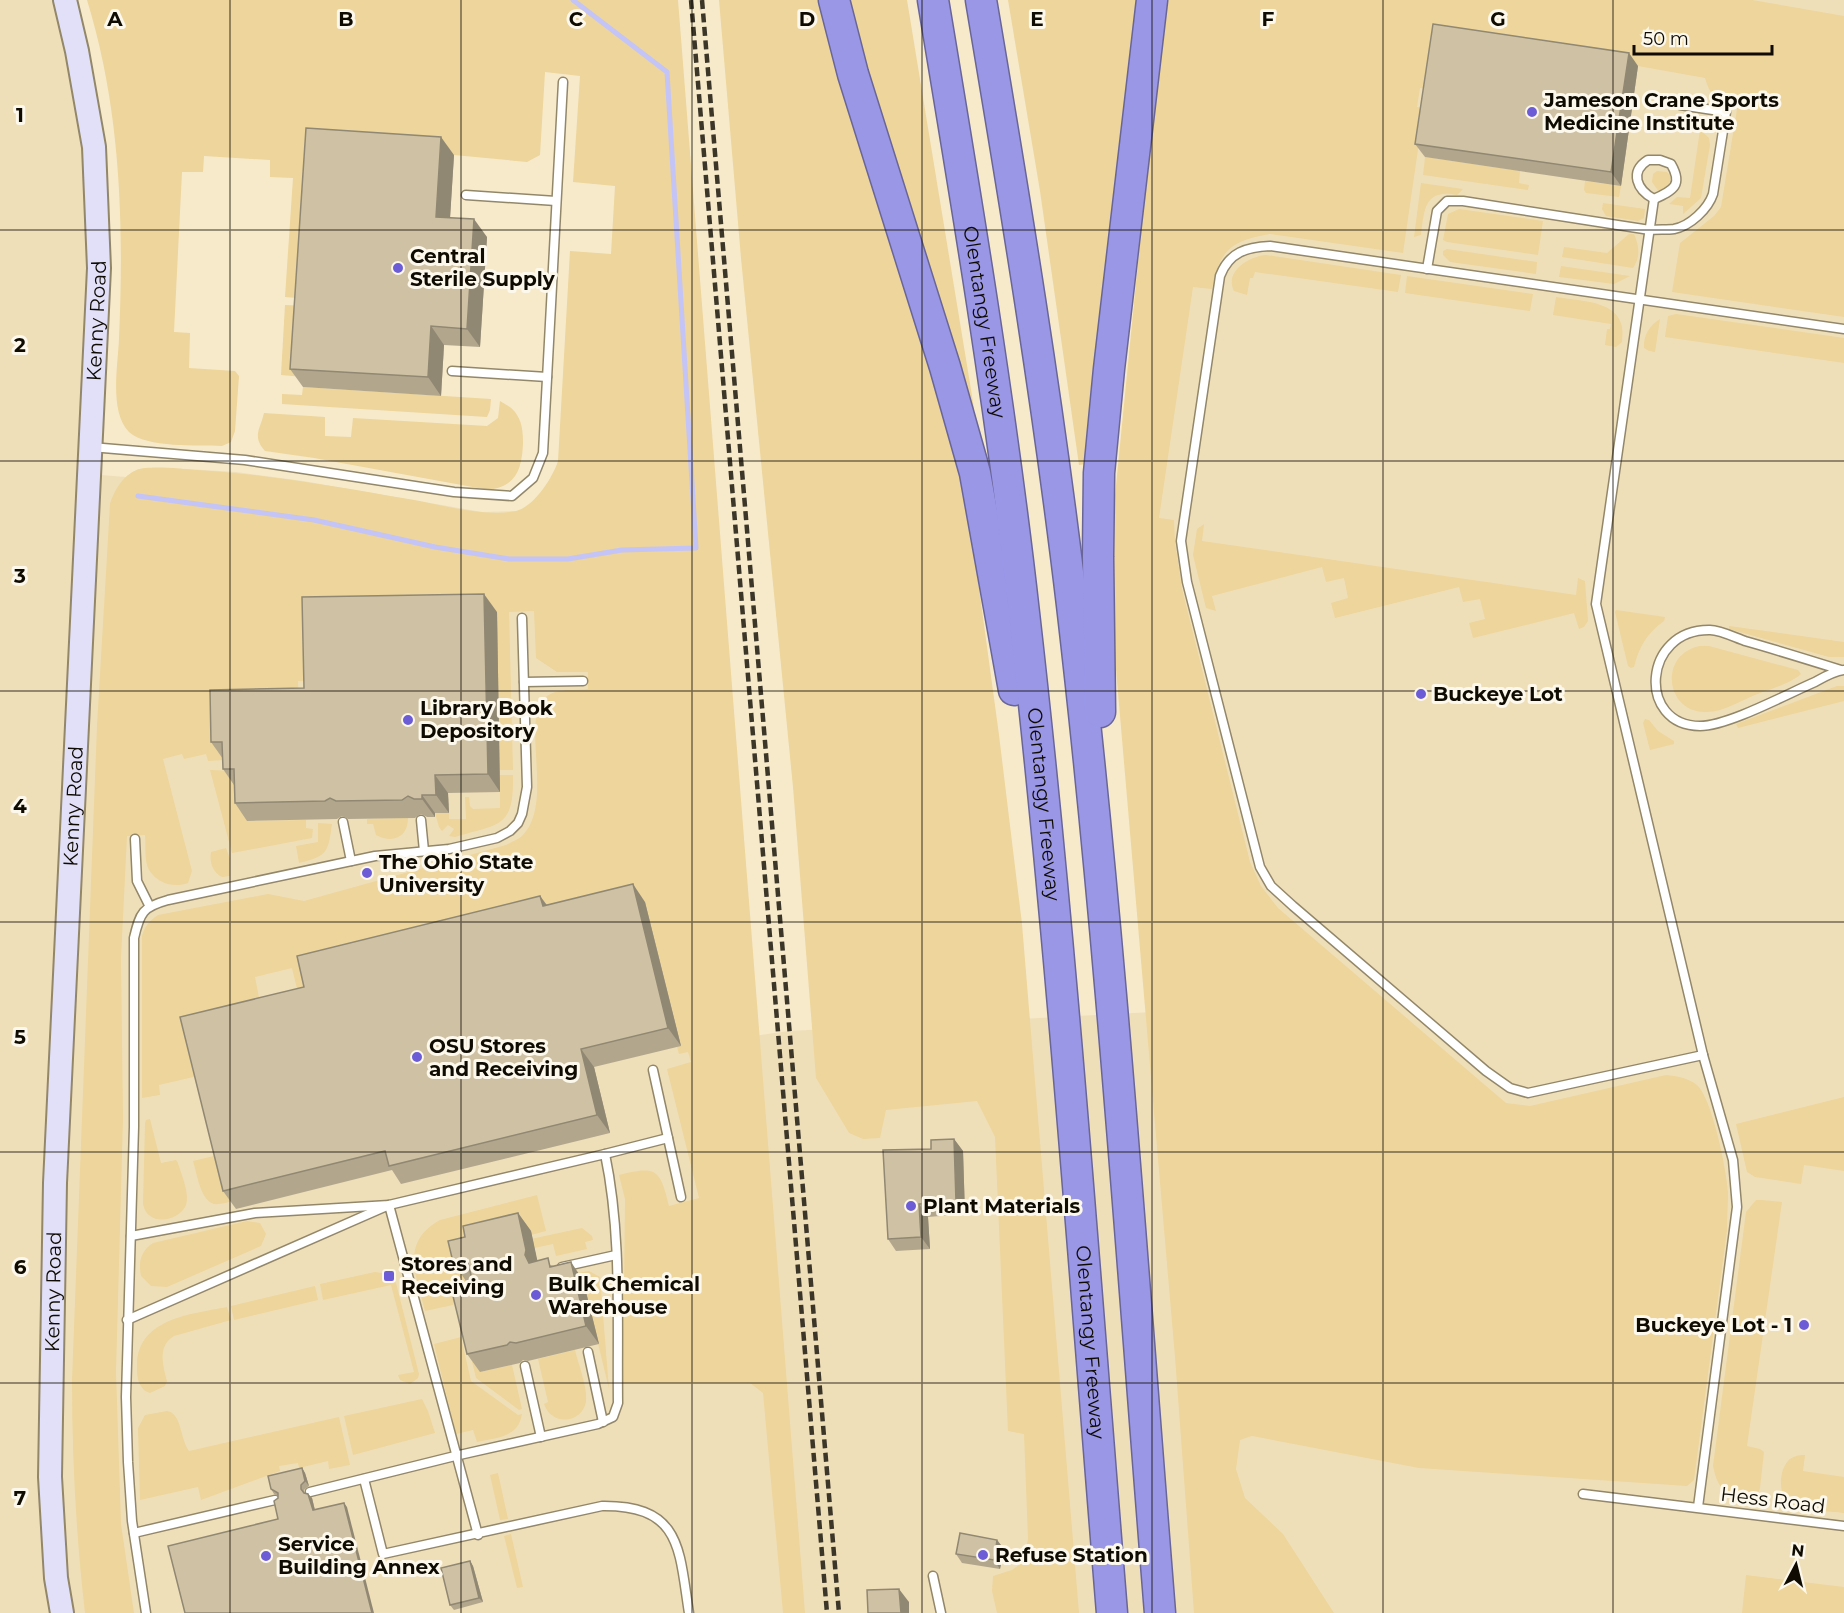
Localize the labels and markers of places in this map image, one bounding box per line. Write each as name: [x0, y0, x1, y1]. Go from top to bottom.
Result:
place label: Jameson Crane Sports Medicine Institute: [1543, 88, 1779, 135]
marker: Jameson Crane Sports Medicine Institute: [1525, 105, 1539, 119]
place label: Central Sterile Supply: [410, 244, 556, 291]
marker: Central Sterile Supply: [391, 261, 405, 275]
place label: Buckeye Lot: [1433, 682, 1563, 706]
marker: Buckeye Lot: [1414, 687, 1428, 701]
place label: Library Book Depository: [420, 696, 554, 743]
marker: Library Book Depository: [401, 713, 415, 727]
place label: The Ohio State University: [379, 850, 533, 897]
marker: The Ohio State University: [360, 866, 374, 880]
place label: OSU Stores and Receiving: [429, 1034, 578, 1081]
marker: OSU Stores and Receiving: [410, 1050, 424, 1064]
place label: Plant Materials: [923, 1194, 1081, 1218]
marker: Plant Materials: [904, 1199, 918, 1213]
place label: Stores and Receiving: [401, 1252, 513, 1299]
marker: Stores and Receiving: [382, 1269, 396, 1283]
place label: Bulk Chemical Warehouse: [548, 1272, 700, 1319]
marker: Bulk Chemical Warehouse: [529, 1288, 543, 1302]
place label: Buckeye Lot - 1: [1635, 1313, 1792, 1337]
marker: Buckeye Lot - 1: [1797, 1318, 1811, 1332]
place label: Service Building Annex: [278, 1532, 440, 1579]
place label: Refuse Station: [995, 1543, 1148, 1567]
marker: Refuse Station: [976, 1548, 990, 1562]
marker: Service Building Annex: [259, 1549, 273, 1563]

